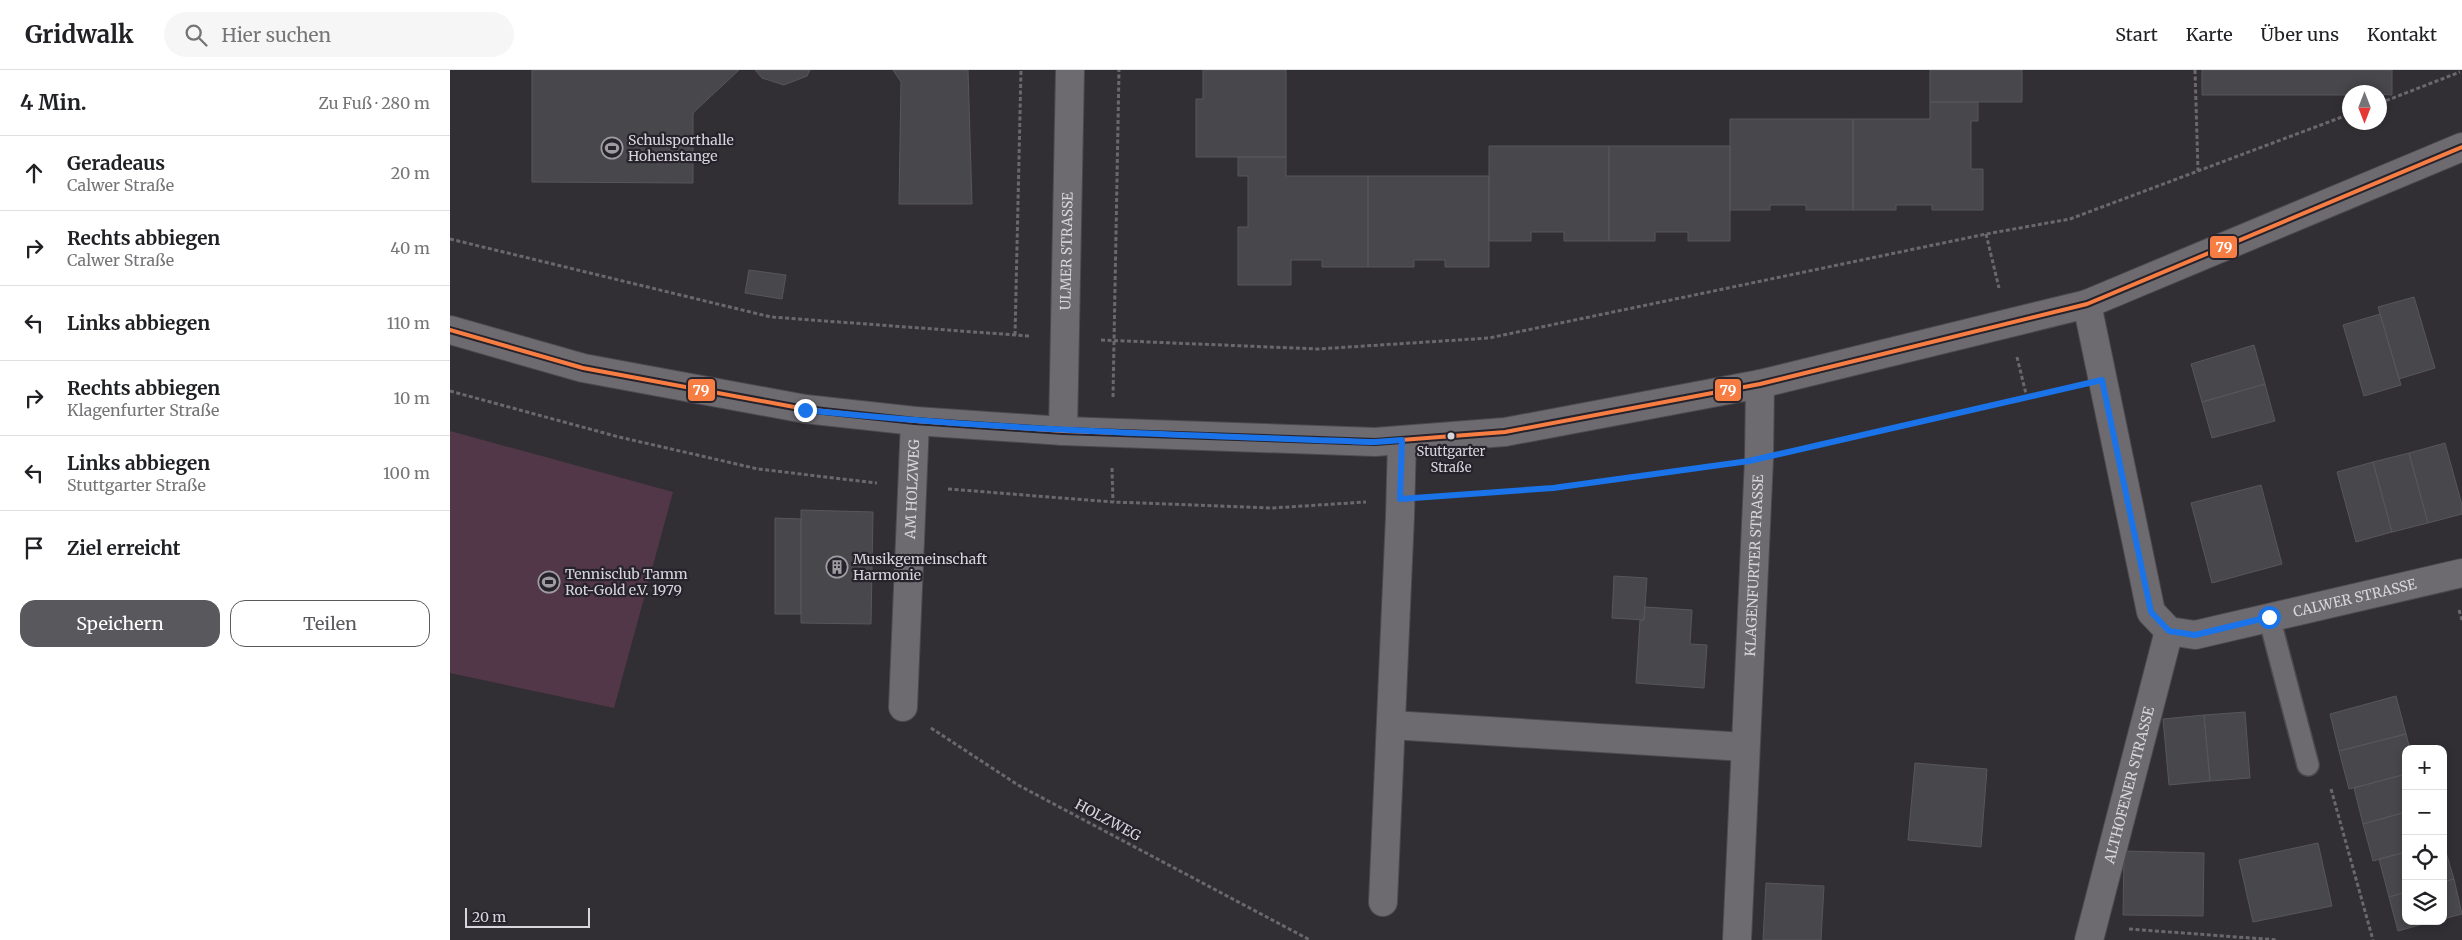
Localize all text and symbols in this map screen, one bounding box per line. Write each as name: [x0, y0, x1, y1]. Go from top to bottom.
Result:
search box: [164, 12, 514, 57]
text: Gridwalk: [25, 19, 134, 50]
icon: search: [182, 21, 210, 49]
text: Hier suchen: [222, 23, 331, 47]
text: Start: [2115, 23, 2158, 46]
text: Karte: [2186, 23, 2233, 46]
text: Über uns: [2261, 23, 2339, 46]
text: Kontakt: [2367, 23, 2437, 46]
north arrow: [2342, 85, 2387, 130]
text: 4 Min.: [20, 89, 87, 116]
text: Zu Fuß · 280 m: [318, 93, 430, 113]
place label: Schulsporthalle Hohenstange: [628, 131, 734, 165]
sports icon: Schulsporthalle Hohenstange: [600, 136, 624, 160]
text: Geradeaus: [67, 151, 165, 175]
icon: ahead: [20, 159, 48, 187]
text: 20 m: [391, 163, 430, 183]
text: Calwer Straße: [67, 175, 174, 195]
street label: ULMER STRASSE: [1056, 192, 1077, 310]
text: Rechts abbiegen: [67, 226, 220, 250]
icon: right: [20, 234, 48, 262]
line badge: 79: [2209, 235, 2238, 259]
text: 40 m: [390, 238, 430, 258]
text: 79: [2216, 238, 2232, 256]
text: Calwer Straße: [67, 250, 174, 270]
icon: left: [20, 309, 48, 337]
text: Links abbiegen: [67, 311, 210, 335]
text: 110 m: [387, 313, 430, 333]
text: Rechts abbiegen: [67, 376, 220, 400]
line badge: 79: [687, 378, 716, 402]
line badge: 79: [1714, 378, 1742, 402]
text: 79: [693, 381, 709, 399]
text: 79: [1720, 381, 1736, 399]
icon: right: [20, 384, 48, 412]
text: 10 m: [393, 388, 430, 408]
route end: [794, 399, 817, 422]
text: Klagenfurter Straße: [67, 400, 219, 420]
marker: Stuttgarter Straße: [1446, 431, 1456, 441]
street label: AM HOLZWEG: [901, 439, 923, 540]
place label: Stuttgarter Straße: [1417, 443, 1486, 476]
text: Links abbiegen: [67, 451, 210, 475]
icon: left: [20, 459, 48, 487]
text: 100 m: [383, 463, 430, 483]
street label: KLAGENFURTER STRASSE: [1741, 474, 1767, 657]
text: Stuttgarter Straße: [67, 475, 206, 495]
icon: arrive: [20, 534, 48, 562]
text: Ziel erreicht: [67, 536, 180, 560]
place label: Musikgemeinschaft Harmonie: [853, 550, 988, 584]
building icon: Musikgemeinschaft Harmonie: [825, 555, 849, 579]
place label: Tennisclub Tamm Rot-Gold e.V. 1979: [565, 565, 688, 599]
sports icon: Tennisclub Tamm Rot-Gold e.V. 1979: [537, 570, 561, 594]
street label: CALWER STRASSE: [2291, 575, 2418, 621]
button: Speichern: [20, 600, 220, 647]
button: Teilen: [230, 600, 430, 647]
route start: [2258, 606, 2281, 629]
street label: ALTHOFENER STRASSE: [2100, 705, 2158, 867]
map controls: [2402, 745, 2447, 925]
button: +: [2402, 745, 2447, 790]
button: −: [2402, 790, 2447, 835]
street label: HOLZWEG: [1072, 795, 1144, 845]
button: locate: [2402, 835, 2447, 880]
button: layers: [2402, 880, 2447, 925]
scale bar: [465, 905, 590, 928]
text: 20 m: [472, 908, 506, 926]

